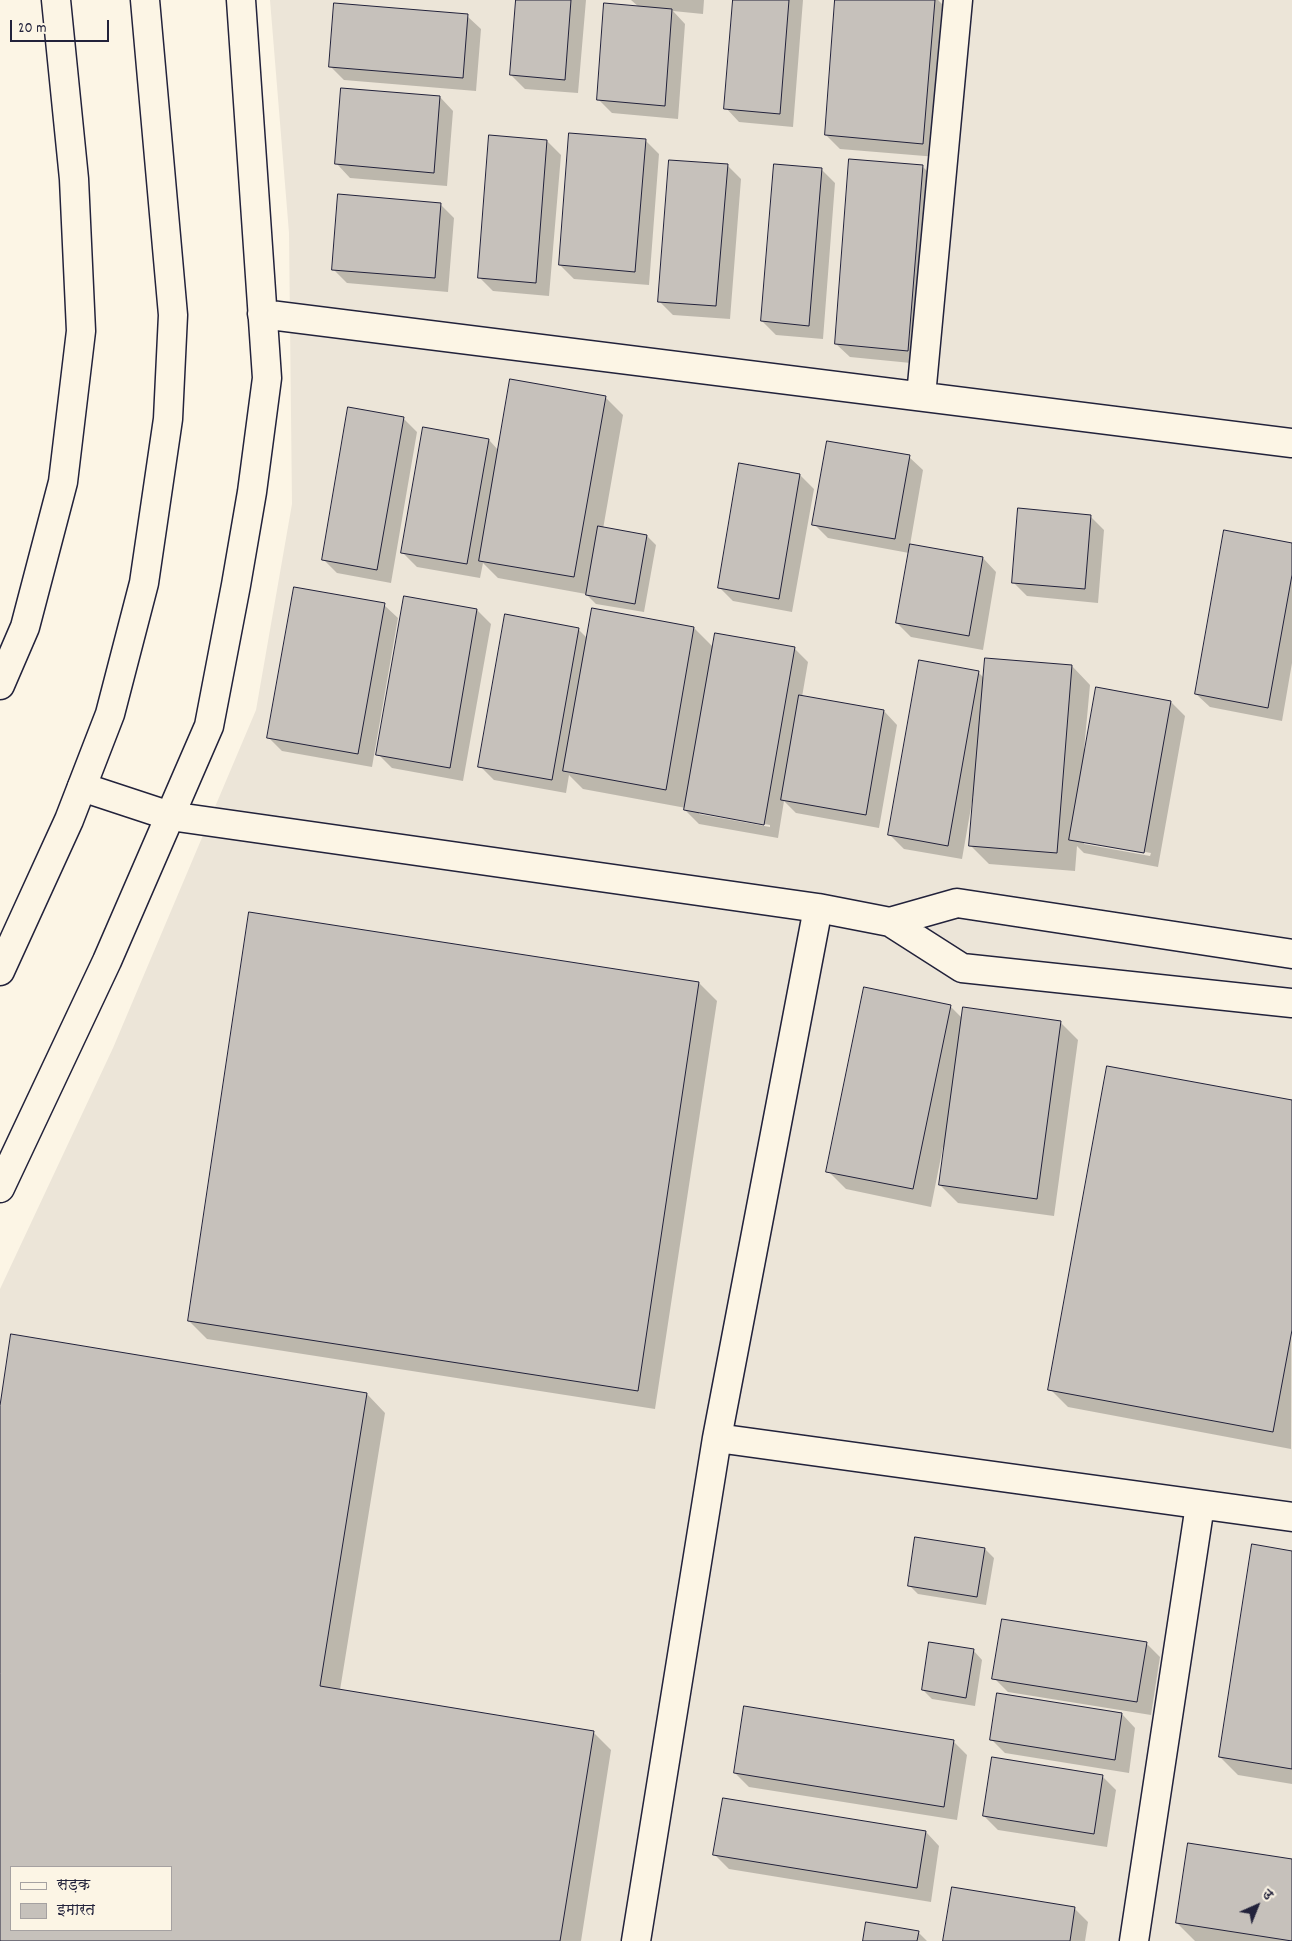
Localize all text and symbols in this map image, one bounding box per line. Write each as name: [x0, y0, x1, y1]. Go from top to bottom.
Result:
scale bar: [12, 10, 111, 42]
text: 20 m: [18, 18, 46, 40]
legend: [10, 1866, 172, 1931]
text: सड़क: [57, 1875, 90, 1897]
north arrow: [1232, 1881, 1282, 1931]
text: उ: [1258, 1885, 1277, 1905]
text: इमारत: [57, 1900, 95, 1922]

